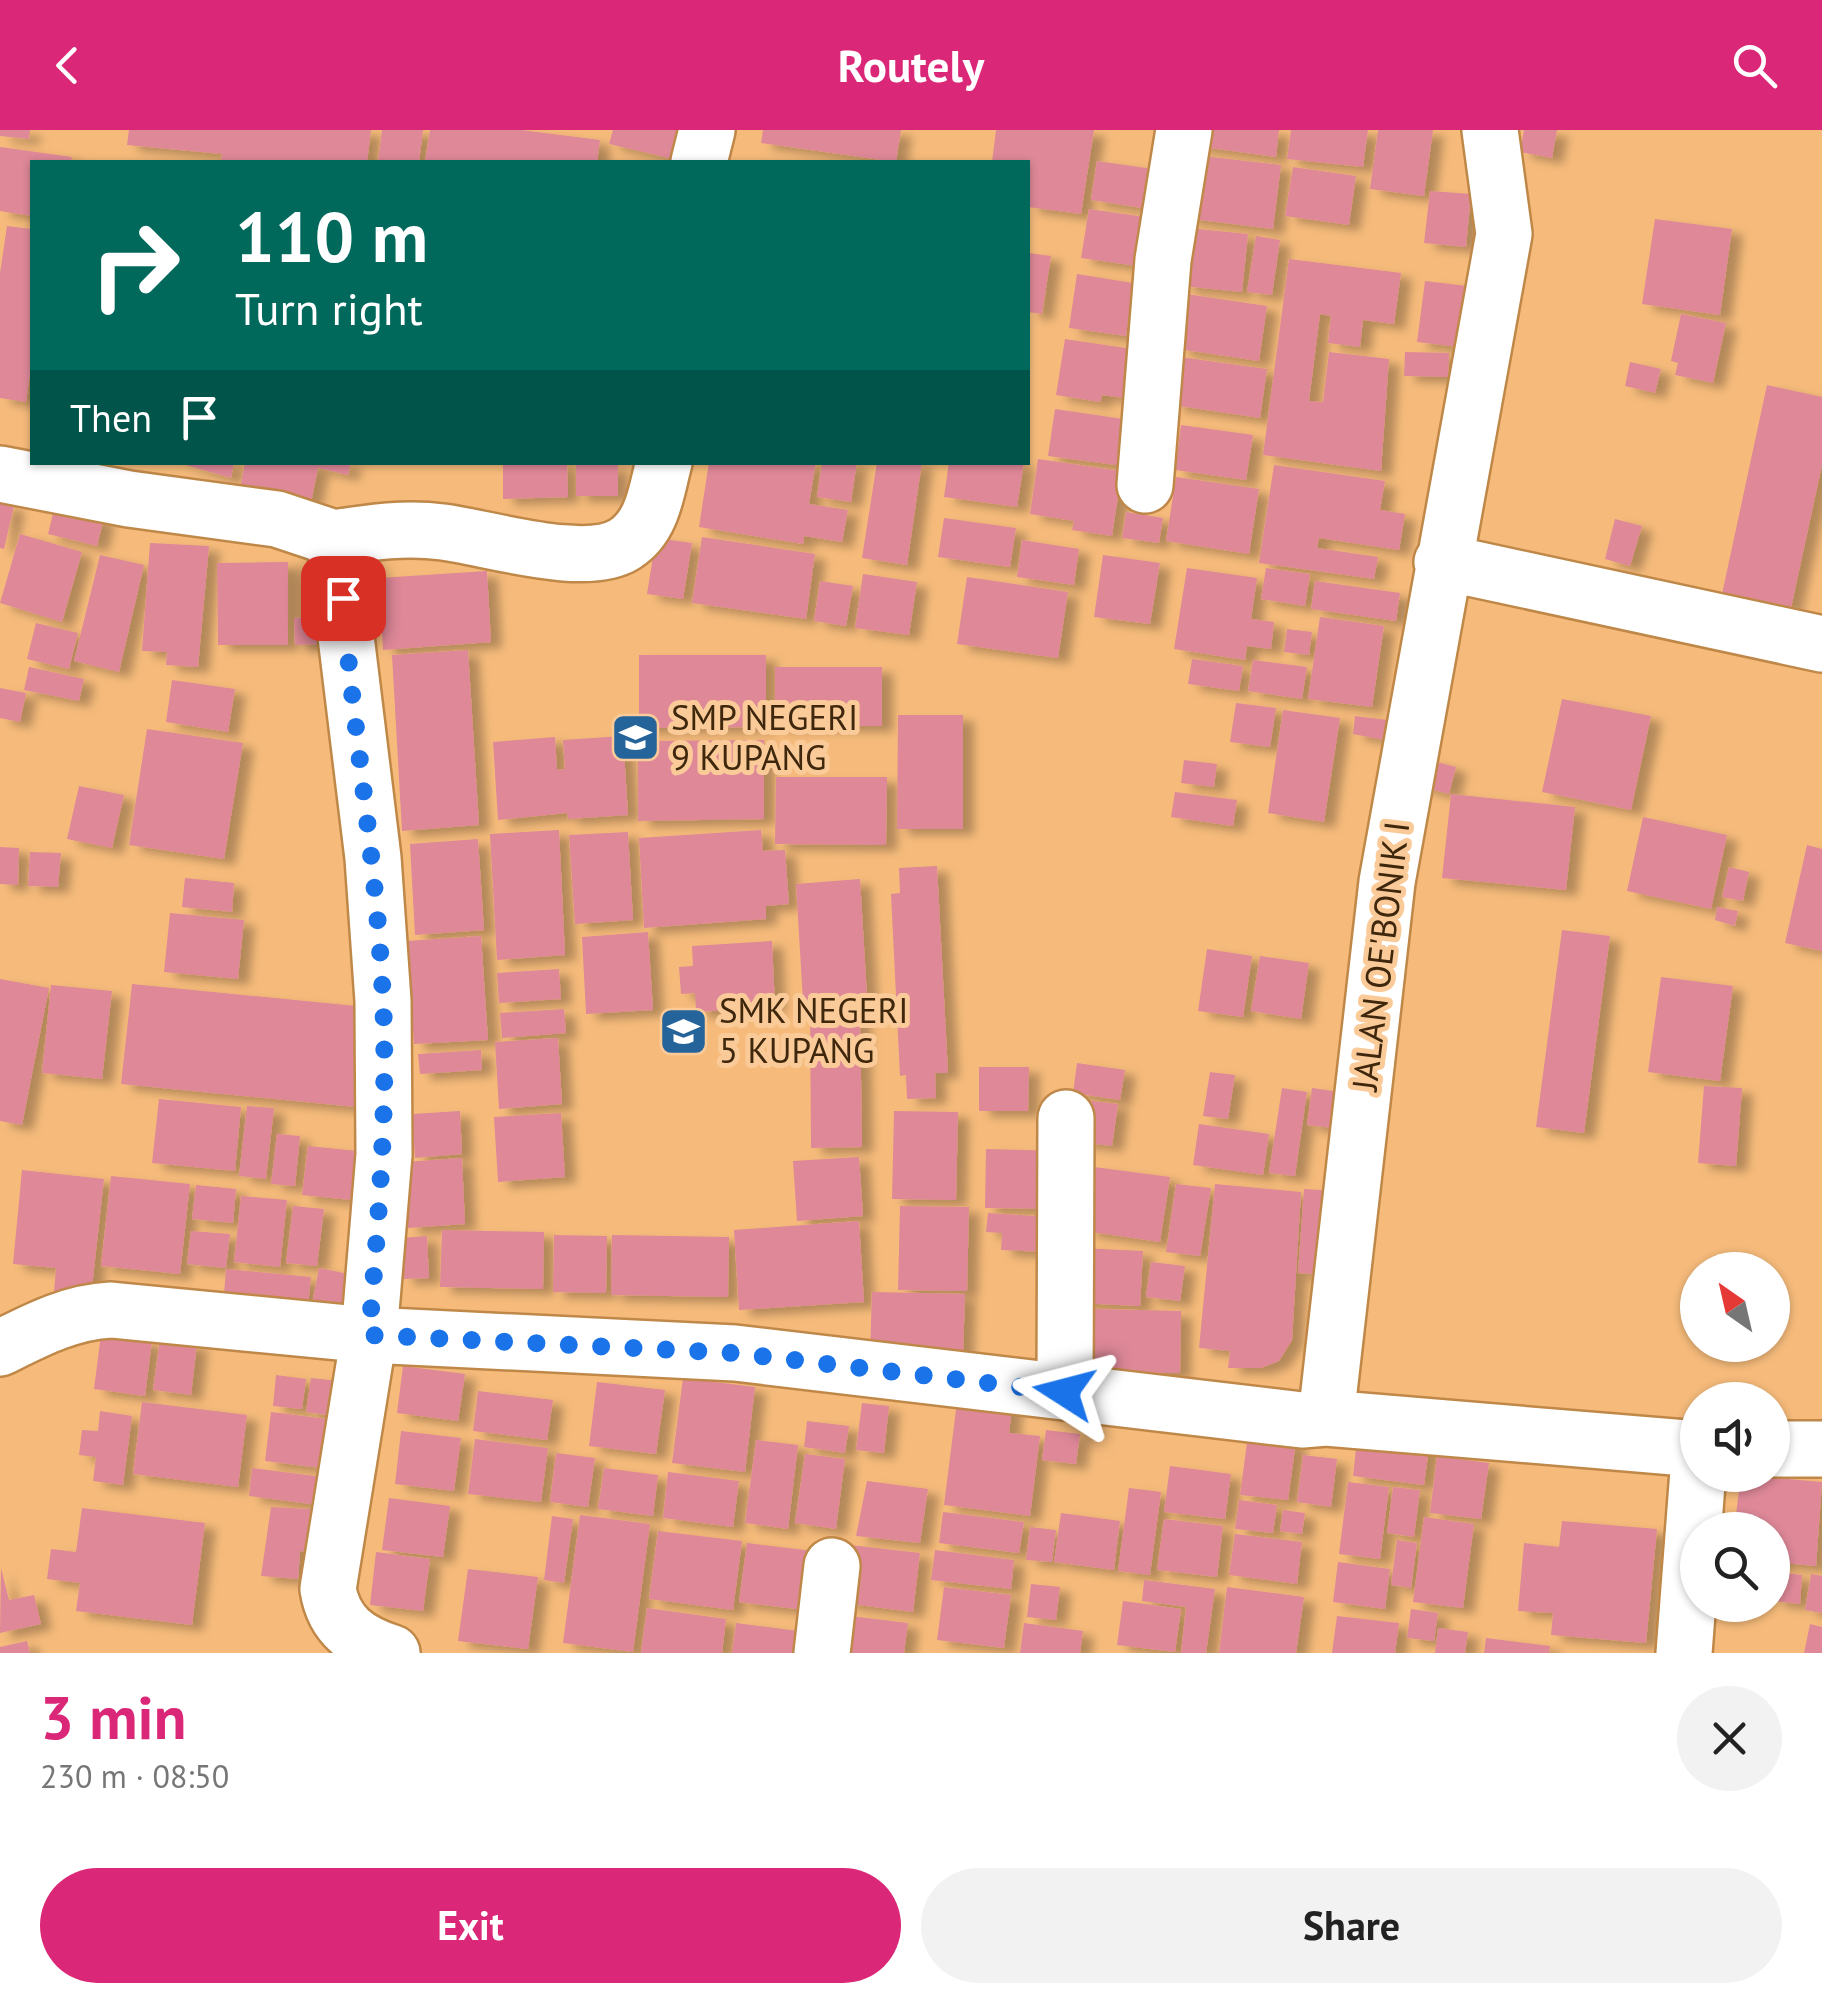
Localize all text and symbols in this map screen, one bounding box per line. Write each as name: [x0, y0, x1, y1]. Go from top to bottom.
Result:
text: Routely: [838, 36, 984, 94]
icon: back: [40, 38, 95, 93]
icon: search: [1727, 38, 1782, 93]
text: 110 m: [235, 191, 428, 281]
icon: right: [70, 200, 200, 330]
text: Turn right: [235, 279, 423, 337]
icon: arrive: [172, 390, 227, 445]
text: Then: [70, 393, 152, 442]
pin: [301, 556, 386, 641]
icon: arrive: [316, 571, 371, 626]
place label: SMP NEGERI 9 KUPANG: [671, 694, 858, 780]
school or university icon: SMP NEGERI 9 KUPANG: [610, 712, 662, 764]
street label: JALAN OE'BONIK I: [1340, 819, 1419, 1095]
place label: SMK NEGERI 5 KUPANG: [719, 987, 908, 1073]
school or university icon: SMK NEGERI 5 KUPANG: [658, 1005, 710, 1057]
north arrow: [1680, 1252, 1790, 1362]
map controls: [1680, 1252, 1790, 1622]
position arrow: [1012, 1340, 1116, 1444]
button: sound: [1680, 1382, 1790, 1492]
button: search: [1680, 1512, 1790, 1622]
text: 3 min: [40, 1678, 186, 1756]
button: close: [1677, 1686, 1782, 1791]
text: 230 m · 08:50: [40, 1755, 229, 1797]
button: Exit: [40, 1868, 901, 1983]
button: Share: [921, 1868, 1782, 1983]

